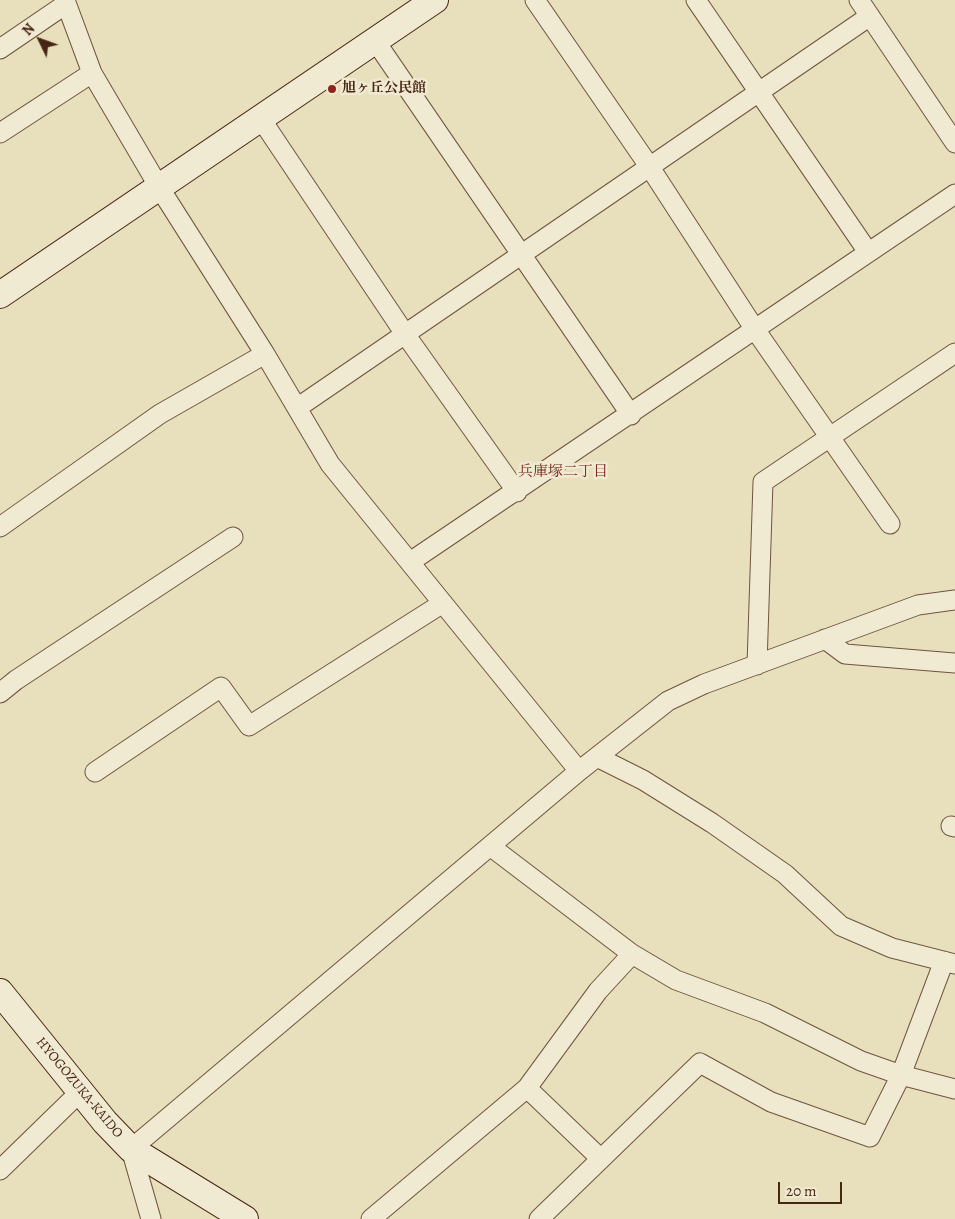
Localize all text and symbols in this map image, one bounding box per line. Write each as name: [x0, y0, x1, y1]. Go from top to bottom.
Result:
north arrow: [15, 15, 65, 65]
text: N: [18, 19, 39, 40]
place label: 旭ヶ丘公民館: [342, 81, 426, 97]
marker: 旭ヶ丘公民館: [326, 83, 338, 95]
district label: 兵庫塚二丁目: [518, 463, 608, 481]
street label: HYOGOZUKA-KAIDO: [32, 1034, 126, 1142]
scale bar: [780, 1172, 844, 1204]
text: 20 m: [786, 1181, 817, 1201]

